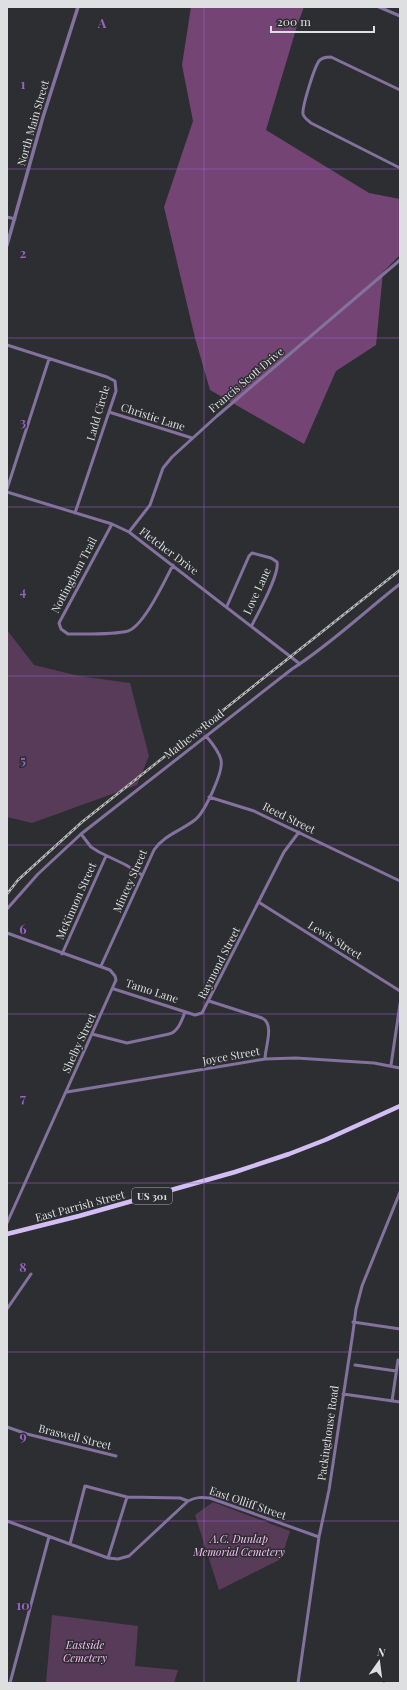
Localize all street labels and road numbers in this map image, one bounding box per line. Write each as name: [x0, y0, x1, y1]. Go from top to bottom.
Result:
street label: North Main Street: [13, 78, 52, 168]
street label: Francis Scott Drive: [205, 344, 287, 415]
street label: Ladd Circle: [82, 383, 113, 442]
street label: Christie Lane: [119, 399, 188, 434]
street label: Fletcher Drive: [137, 523, 202, 578]
street label: Nottingham Trail: [47, 534, 100, 615]
street label: Love Lane: [239, 565, 274, 617]
street label: Mathews Road: [161, 705, 227, 762]
street label: Reed Street: [260, 798, 318, 837]
street label: Mincey Street: [109, 847, 150, 915]
street label: McKinnon Street: [52, 860, 99, 942]
street label: Lewis Street: [305, 917, 365, 962]
street label: Raymond Street: [194, 924, 243, 1001]
street label: Tamo Lane: [124, 975, 181, 1006]
street label: Shelby Street: [58, 1010, 99, 1075]
street label: Joyce Street: [200, 1043, 261, 1068]
street label: East Parrish Street: [33, 1186, 126, 1225]
road number: US 301: [132, 1188, 172, 1204]
street label: Packinghouse Road: [313, 1384, 342, 1481]
street label: Braswell Street: [37, 1420, 113, 1453]
street label: East Olliff Street: [208, 1482, 289, 1523]

